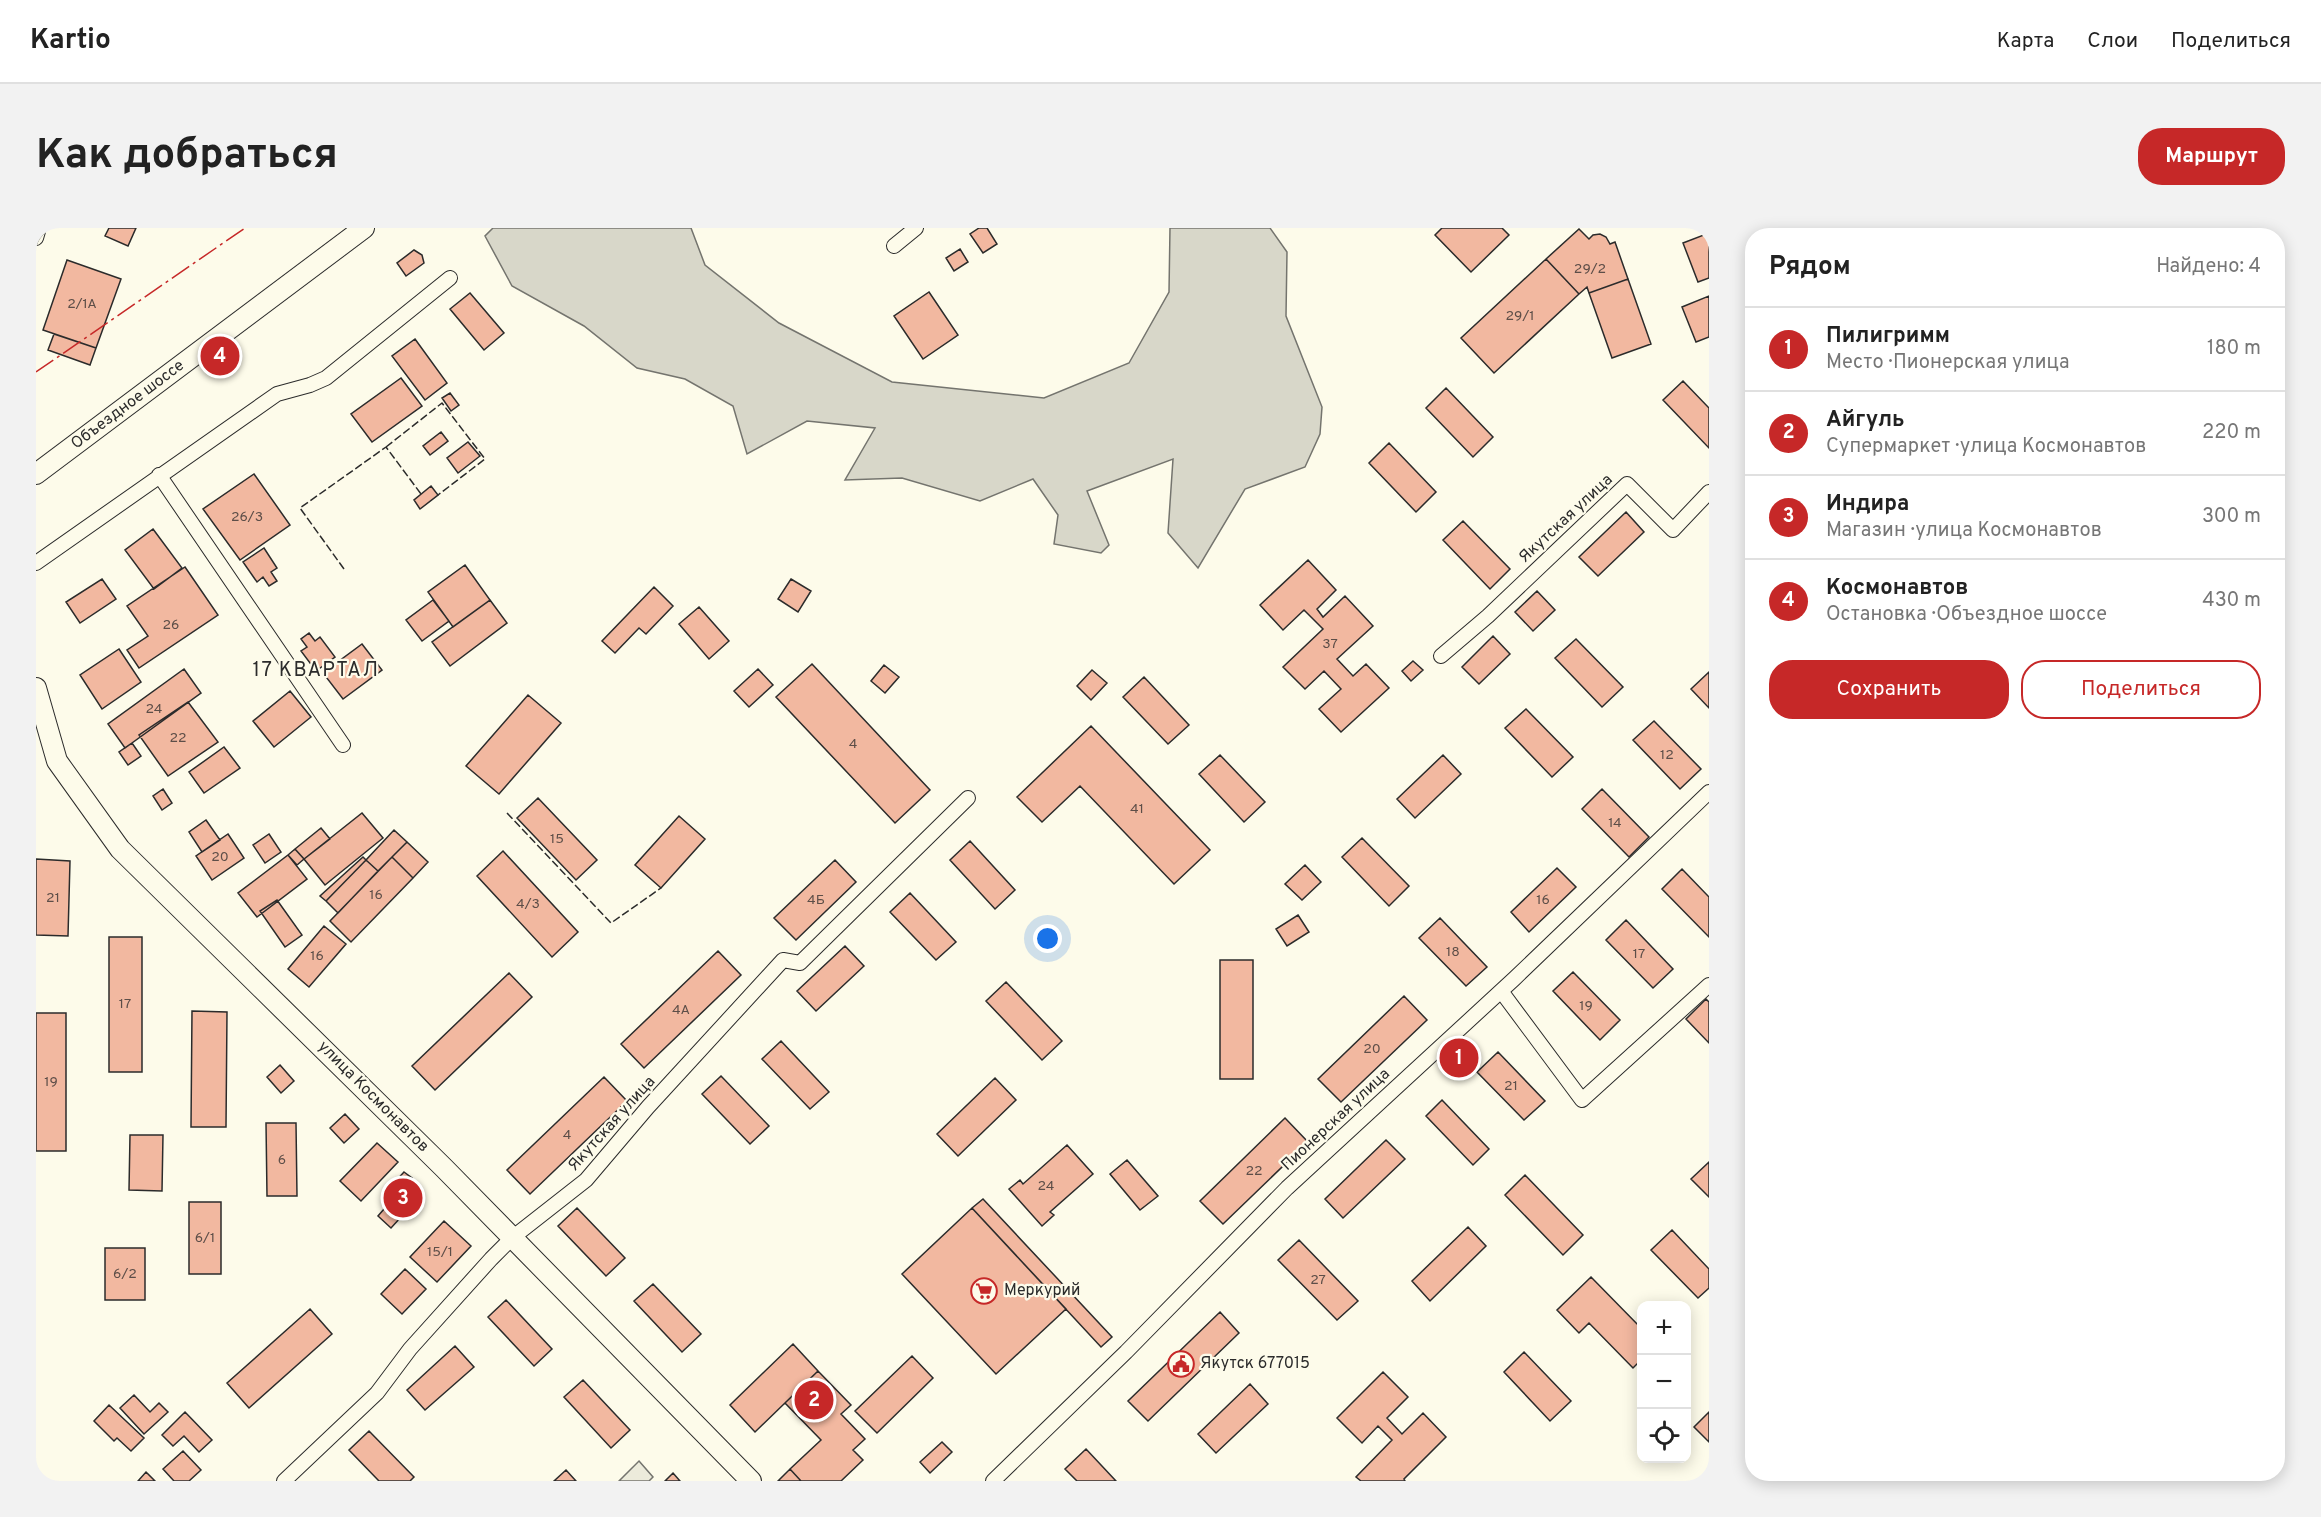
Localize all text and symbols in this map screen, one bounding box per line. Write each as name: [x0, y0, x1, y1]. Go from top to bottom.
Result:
text: Kartio: [30, 23, 111, 59]
text: Карта: [1997, 28, 2054, 55]
text: Слои: [2087, 28, 2138, 55]
text: Поделиться: [2171, 28, 2291, 55]
button: Маршрут: [2138, 128, 2285, 185]
text: Как добраться: [36, 130, 338, 183]
text: Рядом: [1769, 251, 1851, 284]
text: Найдено: 4: [2156, 254, 2261, 280]
house number: 29/2: [1574, 261, 1606, 278]
house number: 2/1А: [67, 296, 97, 313]
house number: 29/1: [1505, 308, 1535, 325]
text: Пилигримм: [1826, 323, 1950, 350]
pin: 4: [200, 334, 240, 378]
text: 1: [1785, 336, 1793, 362]
text: 180 m: [2207, 336, 2261, 362]
text: Место · Пионерская улица: [1826, 350, 2070, 376]
street label: Объездное шоссе: [67, 356, 189, 454]
text: Айгуль: [1826, 407, 1904, 434]
text: 2: [1782, 420, 1795, 446]
text: 220 m: [2202, 420, 2261, 446]
text: Супермаркет · улица Космонавтов: [1826, 434, 2146, 460]
street label: Якутская улица: [1515, 470, 1617, 568]
text: Индира: [1826, 491, 1909, 518]
text: 3: [1783, 504, 1795, 530]
text: 300 m: [2202, 504, 2261, 530]
house number: 26/3: [231, 509, 263, 526]
text: Магазин · улица Космонавтов: [1826, 518, 2102, 544]
text: Космонавтов: [1826, 575, 1968, 602]
text: 4: [1782, 588, 1795, 614]
text: 430 m: [2202, 588, 2261, 614]
text: Остановка · Объездное шоссе: [1826, 602, 2107, 628]
house number: 26: [163, 617, 179, 634]
house number: 37: [1322, 636, 1338, 653]
district label: 17 КВАРТАЛ: [253, 658, 379, 684]
button: Сохранить: [1769, 660, 2009, 719]
button: Поделиться: [2021, 660, 2261, 719]
house number: 24: [145, 701, 163, 718]
house number: 22: [169, 730, 187, 747]
house number: 4: [849, 736, 857, 753]
house number: 12: [1660, 747, 1674, 764]
house number: 41: [1130, 801, 1144, 818]
house number: 14: [1608, 815, 1622, 832]
house number: 15: [550, 831, 564, 848]
house number: 20: [211, 849, 229, 866]
house number: 16: [369, 887, 383, 904]
house number: 21: [46, 890, 60, 907]
house number: 4Б: [807, 892, 825, 909]
house number: 16: [1536, 892, 1550, 909]
house number: 4/3: [516, 896, 540, 913]
your location: [1033, 924, 1062, 953]
house number: 18: [1446, 944, 1460, 961]
house number: 17: [1633, 946, 1645, 963]
house number: 16: [310, 948, 324, 965]
house number: 17: [119, 996, 131, 1013]
house number: 19: [1579, 998, 1593, 1015]
house number: 4А: [672, 1002, 690, 1019]
pin: 1: [1440, 1036, 1478, 1080]
street label: улица Космонавтов: [313, 1037, 433, 1157]
house number: 20: [1363, 1041, 1381, 1058]
street label: Пионерская улица: [1278, 1065, 1394, 1175]
street label: Якутская улица: [564, 1072, 660, 1176]
house number: 19: [44, 1074, 58, 1091]
house number: 21: [1504, 1078, 1518, 1095]
house number: 4: [563, 1127, 571, 1144]
house number: 6: [278, 1152, 286, 1169]
house number: 22: [1245, 1163, 1263, 1180]
pin: 3: [384, 1176, 422, 1220]
house number: 24: [1037, 1178, 1055, 1195]
house number: 6/1: [195, 1230, 215, 1247]
house number: 15/1: [427, 1244, 453, 1261]
house number: 6/2: [113, 1266, 137, 1283]
house number: 27: [1310, 1272, 1326, 1289]
supermarket icon: Меркурий: [969, 1276, 999, 1306]
place label: Меркурий: [1004, 1281, 1080, 1301]
map controls: [1637, 1301, 1691, 1463]
button: +: [1637, 1301, 1691, 1355]
public building icon: Якутск 677015: [1166, 1349, 1196, 1379]
place label: Якутск 677015: [1200, 1354, 1310, 1374]
button: −: [1637, 1355, 1691, 1409]
pin: 2: [794, 1378, 834, 1422]
button: locate: [1637, 1409, 1691, 1463]

